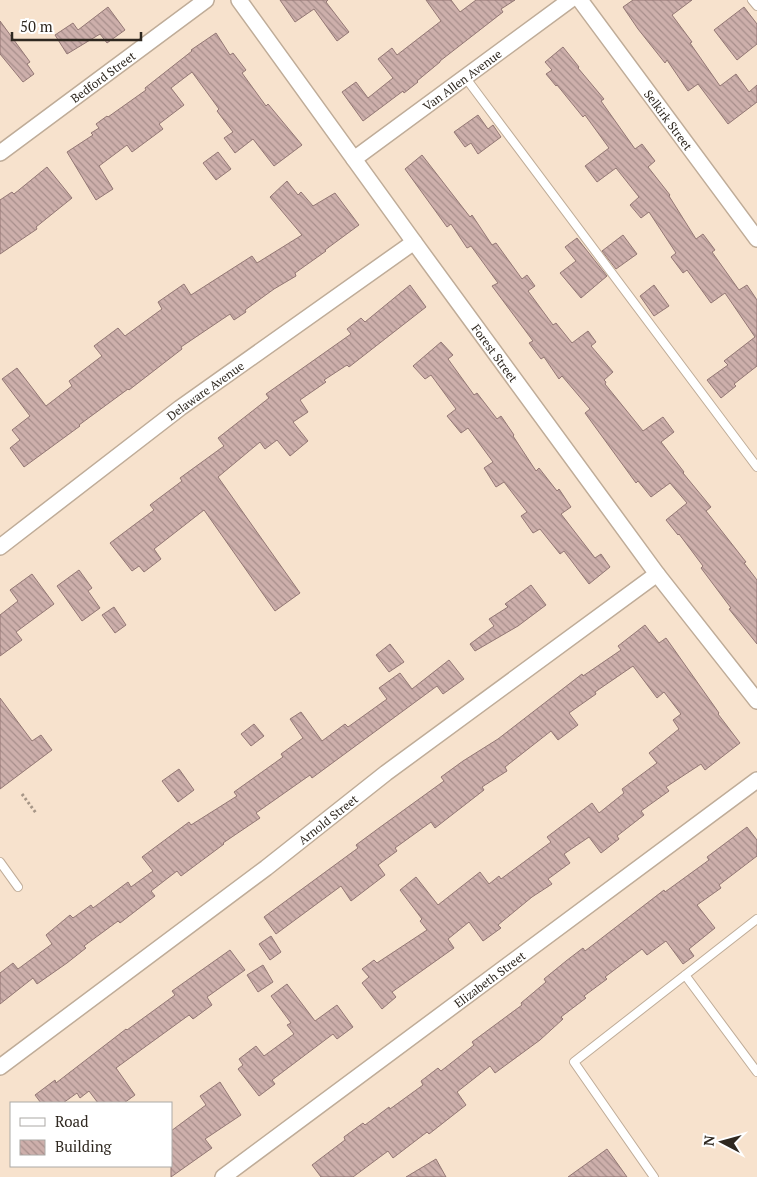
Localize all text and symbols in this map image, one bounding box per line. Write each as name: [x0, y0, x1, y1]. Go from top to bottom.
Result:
scale bar: [12, 10, 141, 42]
text: 50 m: [20, 16, 53, 36]
street label: Van Allen Avenue: [420, 46, 504, 113]
street label: Bedford Street: [67, 47, 139, 106]
street label: Selkirk Street: [641, 86, 696, 153]
street label: Forest Street: [469, 321, 522, 385]
street label: Delaware Avenue: [163, 358, 247, 423]
street label: Arnold Street: [295, 791, 361, 847]
street label: Elizabeth Street: [451, 947, 529, 1010]
legend: [10, 1102, 172, 1167]
text: Road: [55, 1111, 88, 1131]
north arrow: [697, 1117, 747, 1167]
text: N: [699, 1134, 719, 1147]
text: Building: [55, 1136, 113, 1156]

